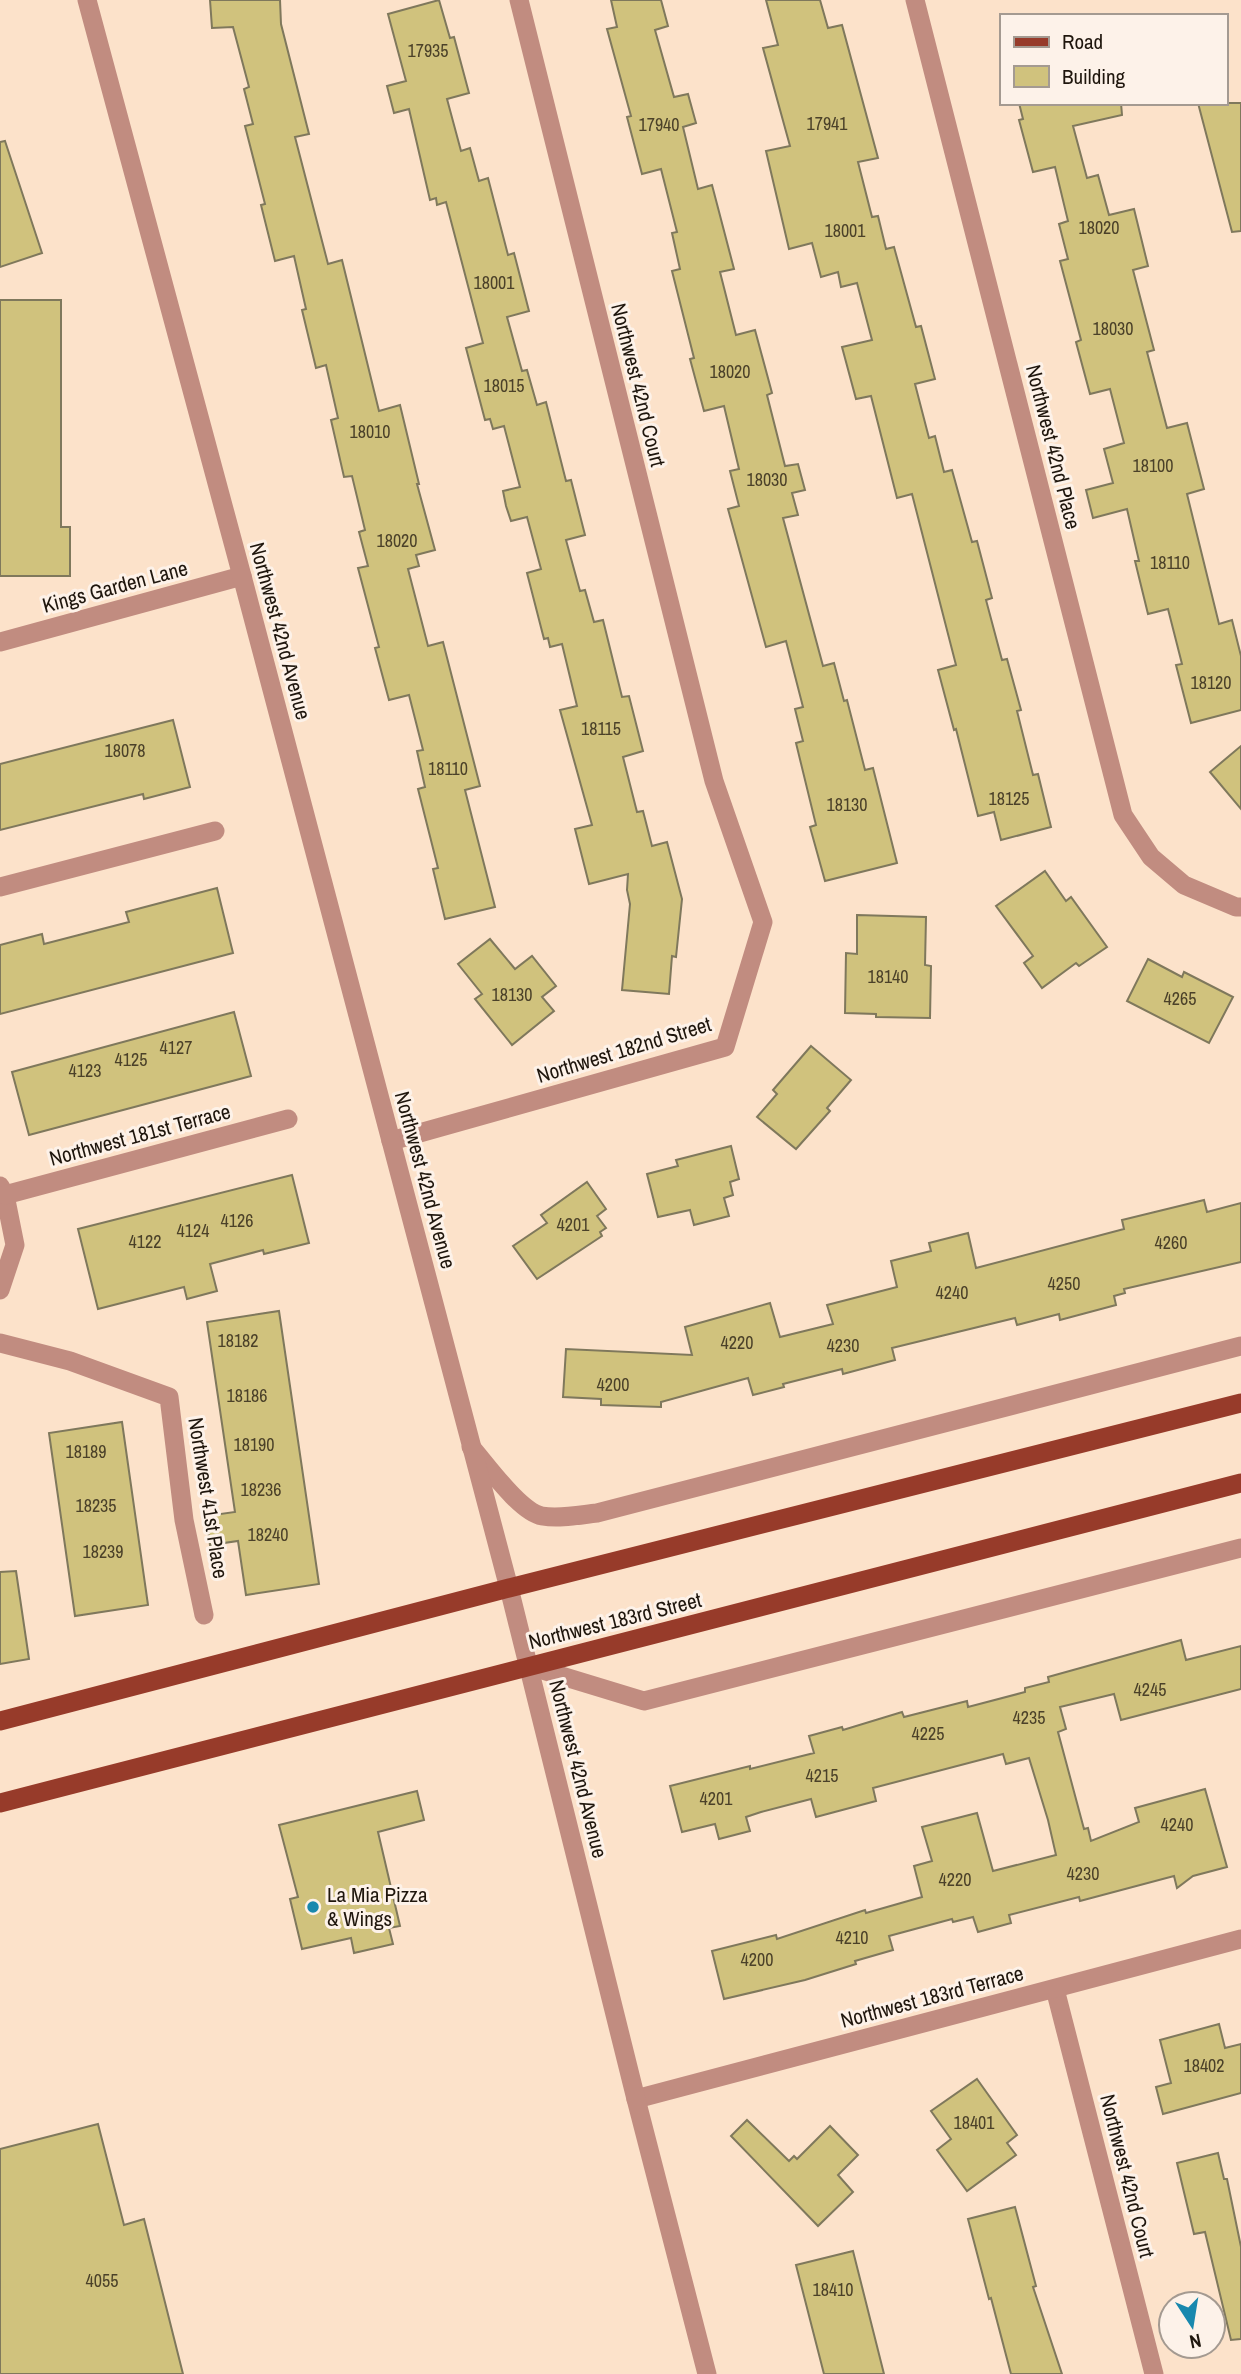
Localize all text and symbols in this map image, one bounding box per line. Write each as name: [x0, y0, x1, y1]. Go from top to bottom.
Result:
legend: [1000, 14, 1227, 105]
text: Road: [1062, 27, 1103, 56]
house number: 17935: [407, 38, 449, 63]
text: Building: [1062, 62, 1126, 91]
house number: 17941: [806, 111, 848, 136]
house number: 17940: [638, 112, 680, 137]
house number: 18020: [1078, 215, 1120, 240]
house number: 18001: [824, 218, 866, 243]
house number: 18001: [473, 270, 515, 295]
street label: Northwest 42nd Court: [604, 300, 673, 470]
house number: 18030: [1092, 316, 1134, 341]
house number: 18020: [709, 359, 751, 384]
street label: Northwest 42nd Place: [1019, 362, 1088, 532]
house number: 18015: [483, 373, 525, 398]
house number: 18010: [349, 419, 391, 444]
house number: 18100: [1132, 453, 1174, 478]
house number: 18030: [746, 467, 788, 492]
house number: 18020: [376, 528, 418, 553]
street label: Northwest 42nd Avenue: [243, 539, 318, 723]
house number: 18110: [1150, 550, 1190, 575]
street label: Kings Garden Lane: [39, 553, 191, 620]
house number: 18120: [1190, 670, 1232, 695]
house number: 18115: [581, 716, 621, 741]
house number: 18078: [104, 738, 146, 763]
house number: 18110: [428, 756, 468, 781]
house number: 18125: [988, 786, 1030, 811]
house number: 18130: [826, 792, 868, 817]
house number: 18140: [867, 964, 909, 989]
house number: 18130: [491, 982, 533, 1007]
house number: 4265: [1164, 986, 1196, 1011]
street label: Northwest 182nd Street: [533, 1009, 715, 1090]
house number: 4127: [160, 1035, 192, 1060]
house number: 4125: [115, 1047, 147, 1072]
house number: 4123: [69, 1058, 101, 1083]
street label: Northwest 42nd Avenue: [388, 1088, 463, 1272]
street label: Northwest 181st Terrace: [46, 1096, 234, 1173]
house number: 4126: [221, 1208, 253, 1233]
house number: 4201: [557, 1212, 590, 1237]
house number: 4124: [177, 1218, 209, 1243]
house number: 4122: [129, 1229, 161, 1254]
house number: 4260: [1155, 1230, 1187, 1255]
house number: 4250: [1048, 1271, 1080, 1296]
house number: 4240: [936, 1280, 968, 1305]
house number: 18182: [217, 1328, 259, 1353]
house number: 4220: [721, 1330, 753, 1355]
house number: 4230: [827, 1333, 859, 1358]
house number: 4200: [597, 1372, 629, 1397]
house number: 18186: [226, 1383, 268, 1408]
street label: Northwest 41st Place: [181, 1415, 236, 1581]
house number: 18190: [233, 1432, 275, 1457]
house number: 18189: [65, 1439, 107, 1464]
house number: 18236: [240, 1477, 282, 1502]
house number: 18235: [75, 1493, 117, 1518]
house number: 18240: [247, 1522, 289, 1547]
house number: 18239: [82, 1539, 124, 1564]
street label: Northwest 183rd Street: [525, 1585, 704, 1656]
street label: Northwest 42nd Avenue: [542, 1677, 615, 1861]
house number: 4245: [1134, 1677, 1166, 1702]
house number: 4235: [1013, 1705, 1045, 1730]
house number: 4225: [912, 1721, 944, 1746]
house number: 4215: [806, 1763, 838, 1788]
house number: 4201: [700, 1786, 733, 1811]
house number: 4240: [1161, 1812, 1193, 1837]
house number: 4230: [1067, 1861, 1099, 1886]
house number: 4220: [939, 1867, 971, 1892]
place label: La Mia Pizza & Wings: [327, 1880, 428, 1933]
marker: La Mia Pizza & Wings: [305, 1899, 321, 1915]
house number: 4210: [836, 1925, 868, 1950]
house number: 4200: [741, 1947, 773, 1972]
street label: Northwest 183rd Terrace: [837, 1958, 1027, 2035]
house number: 18402: [1183, 2053, 1225, 2078]
street label: Northwest 42nd Court: [1093, 2091, 1162, 2261]
house number: 18401: [953, 2110, 995, 2135]
house number: 4055: [86, 2268, 118, 2293]
house number: 18410: [812, 2277, 854, 2302]
north arrow: [1157, 2290, 1227, 2360]
text: N: [1187, 2328, 1204, 2356]

